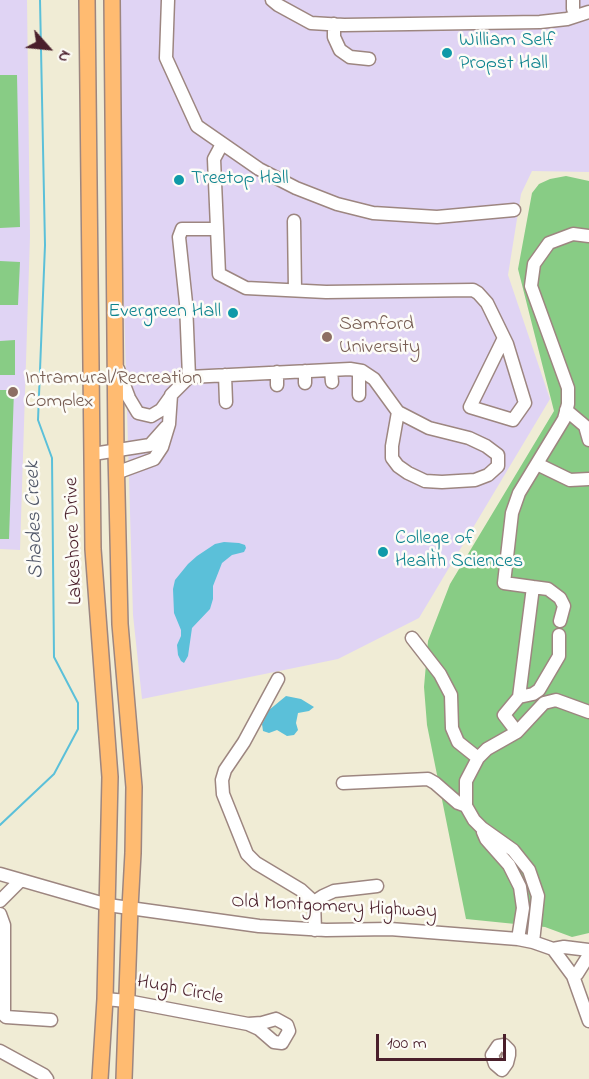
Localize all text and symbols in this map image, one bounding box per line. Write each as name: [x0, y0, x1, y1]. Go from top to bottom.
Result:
north arrow: [18, 18, 78, 78]
place label: William Self Propst Hall: [459, 30, 555, 77]
text: N: [51, 46, 77, 66]
marker: William Self Propst Hall: [440, 46, 454, 60]
place label: Treetop Hall: [191, 168, 289, 192]
marker: Treetop Hall: [172, 173, 186, 187]
place label: Evergreen Hall: [108, 301, 221, 325]
marker: Evergreen Hall: [226, 306, 240, 320]
place label: Samford University: [339, 314, 420, 361]
marker: Samford University: [320, 330, 334, 344]
place label: Intramural/Recreation Complex: [25, 368, 202, 415]
marker: Intramural/Recreation Complex: [6, 385, 20, 399]
water label: Shades Creek: [21, 461, 51, 579]
street label: Lakeshore Drive: [61, 477, 89, 605]
place label: College of Health Sciences: [395, 528, 523, 575]
marker: College of Health Sciences: [376, 545, 390, 559]
street label: Old Montgomery Highway: [231, 891, 437, 925]
street label: Hugh Circle: [135, 971, 225, 1011]
scale bar: [379, 1022, 510, 1060]
text: 100 m: [387, 1031, 427, 1057]

